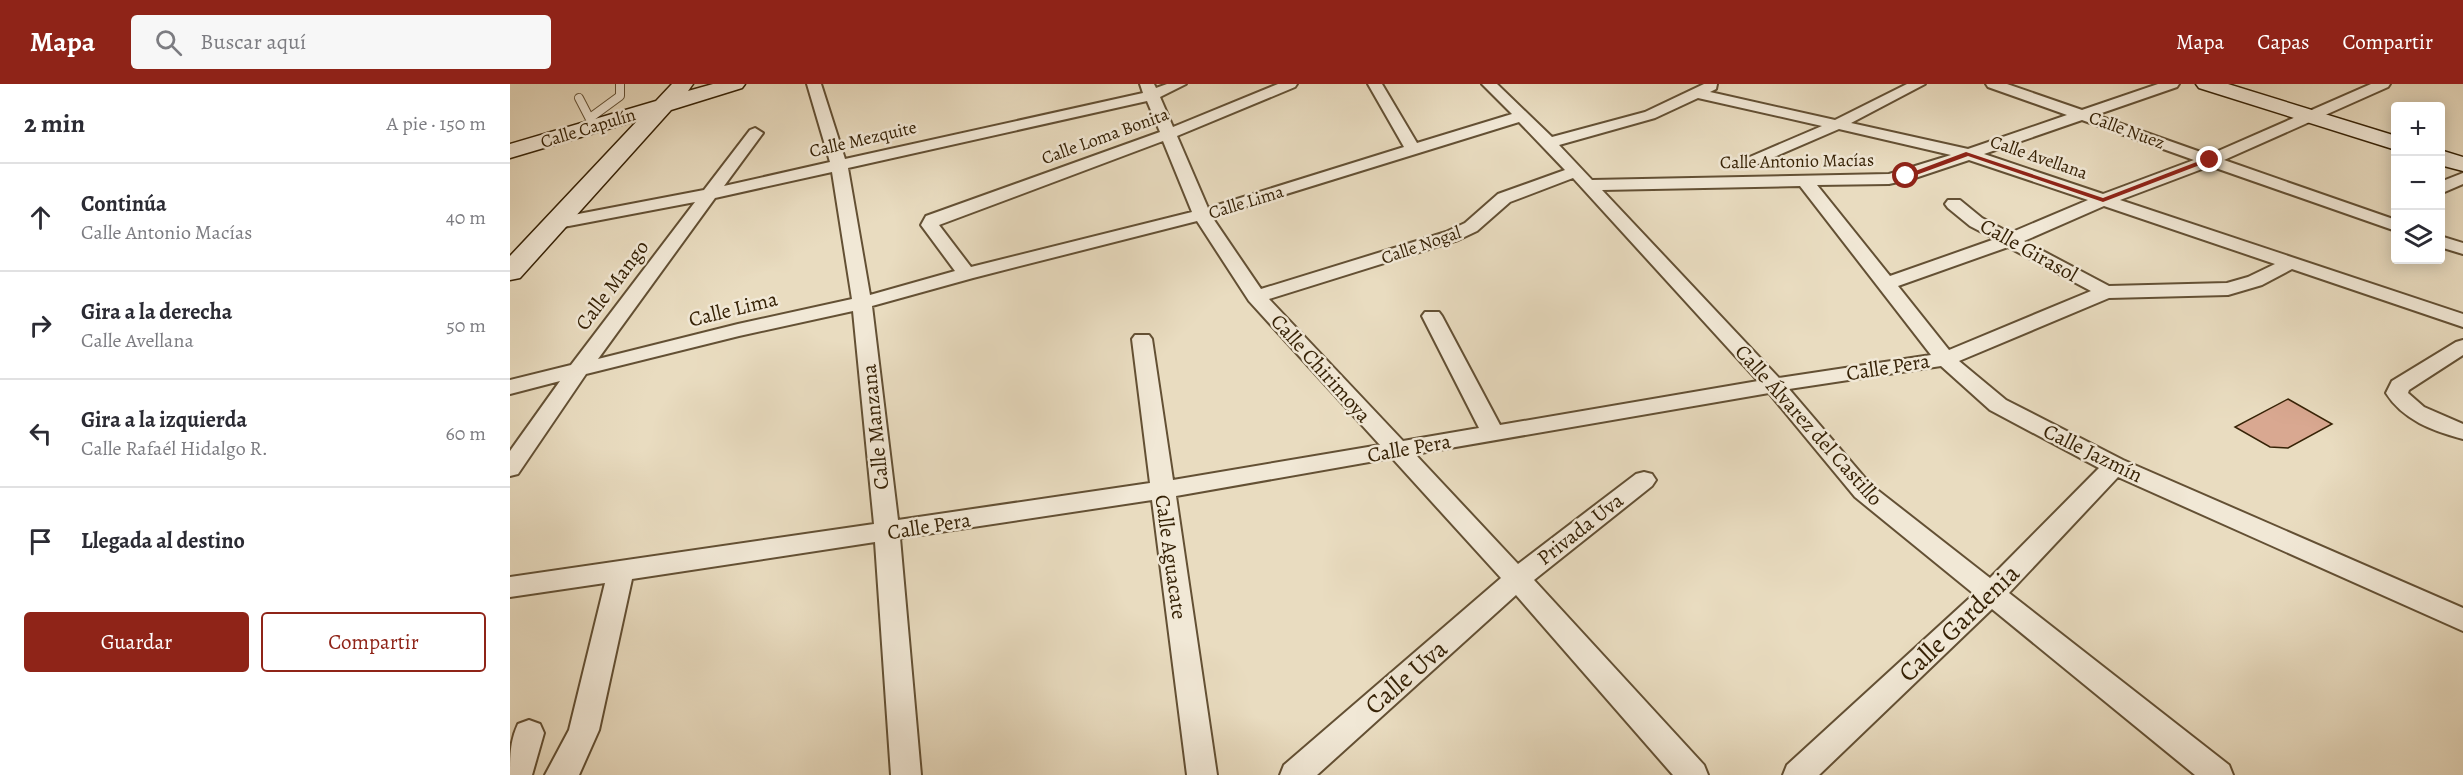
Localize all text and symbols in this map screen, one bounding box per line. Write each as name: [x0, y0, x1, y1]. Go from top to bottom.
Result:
search box: [131, 15, 551, 69]
text: Mapa: [30, 23, 95, 61]
icon: search: [152, 26, 185, 59]
text: Buscar aquí: [200, 27, 306, 57]
text: Mapa: [2176, 28, 2224, 56]
text: Capas: [2257, 28, 2310, 56]
text: Compartir: [2343, 28, 2433, 56]
street label: Calle Capulín: [537, 102, 639, 154]
street label: Calle Loma Bonita: [1038, 102, 1173, 170]
map controls: [2391, 102, 2445, 264]
button: +: [2391, 102, 2445, 156]
street label: Calle Nuez: [2086, 105, 2168, 155]
text: 2 min: [24, 106, 85, 141]
text: A pie · 150 m: [387, 110, 486, 137]
street label: Calle Mezquite: [807, 115, 919, 163]
street label: Calle Avellana: [1987, 129, 2091, 185]
route end: [2196, 146, 2222, 172]
street label: Calle Antonio Macías: [1720, 148, 1874, 174]
button: −: [2391, 156, 2445, 210]
route start: [1892, 162, 1918, 188]
street label: Calle Lima: [1205, 179, 1287, 225]
text: Continúa: [81, 189, 167, 219]
icon: ahead: [24, 201, 57, 234]
text: 40 m: [446, 204, 486, 231]
button: layers: [2391, 210, 2445, 264]
street label: Calle Girasol: [1975, 212, 2083, 288]
text: Calle Antonio Macías: [81, 219, 252, 246]
street label: Calle Nogal: [1378, 220, 1465, 270]
street label: Calle Mango: [569, 234, 655, 336]
street label: Calle Lima: [686, 284, 781, 334]
text: Gira a la derecha: [81, 297, 232, 327]
street label: Calle Chirimoya: [1265, 308, 1378, 429]
icon: right: [24, 309, 57, 342]
text: 50 m: [446, 312, 486, 339]
text: Calle Avellana: [81, 327, 194, 354]
street label: Calle Álvarez del Castillo: [1729, 338, 1889, 512]
street label: Calle Pera: [1844, 347, 1932, 387]
street label: Calle Manzana: [854, 362, 896, 491]
text: Gira a la izquierda: [81, 405, 247, 435]
icon: left: [24, 417, 57, 450]
street label: Calle Jazmín: [2039, 417, 2147, 489]
text: 60 m: [446, 420, 486, 447]
street label: Calle Pera: [1365, 427, 1453, 469]
text: Calle Rafaél Hidalgo R.: [81, 435, 268, 462]
street label: Privada Uva: [1531, 486, 1629, 572]
street label: Calle Aguacate: [1148, 493, 1194, 621]
street label: Calle Pera: [885, 506, 973, 546]
icon: arrive: [24, 525, 57, 558]
text: Llegada al destino: [81, 526, 245, 556]
street label: Calle Gardenia: [1891, 556, 2027, 690]
button: Guardar: [24, 612, 249, 672]
button: Compartir: [261, 612, 486, 672]
street label: Calle Uva: [1357, 631, 1455, 723]

